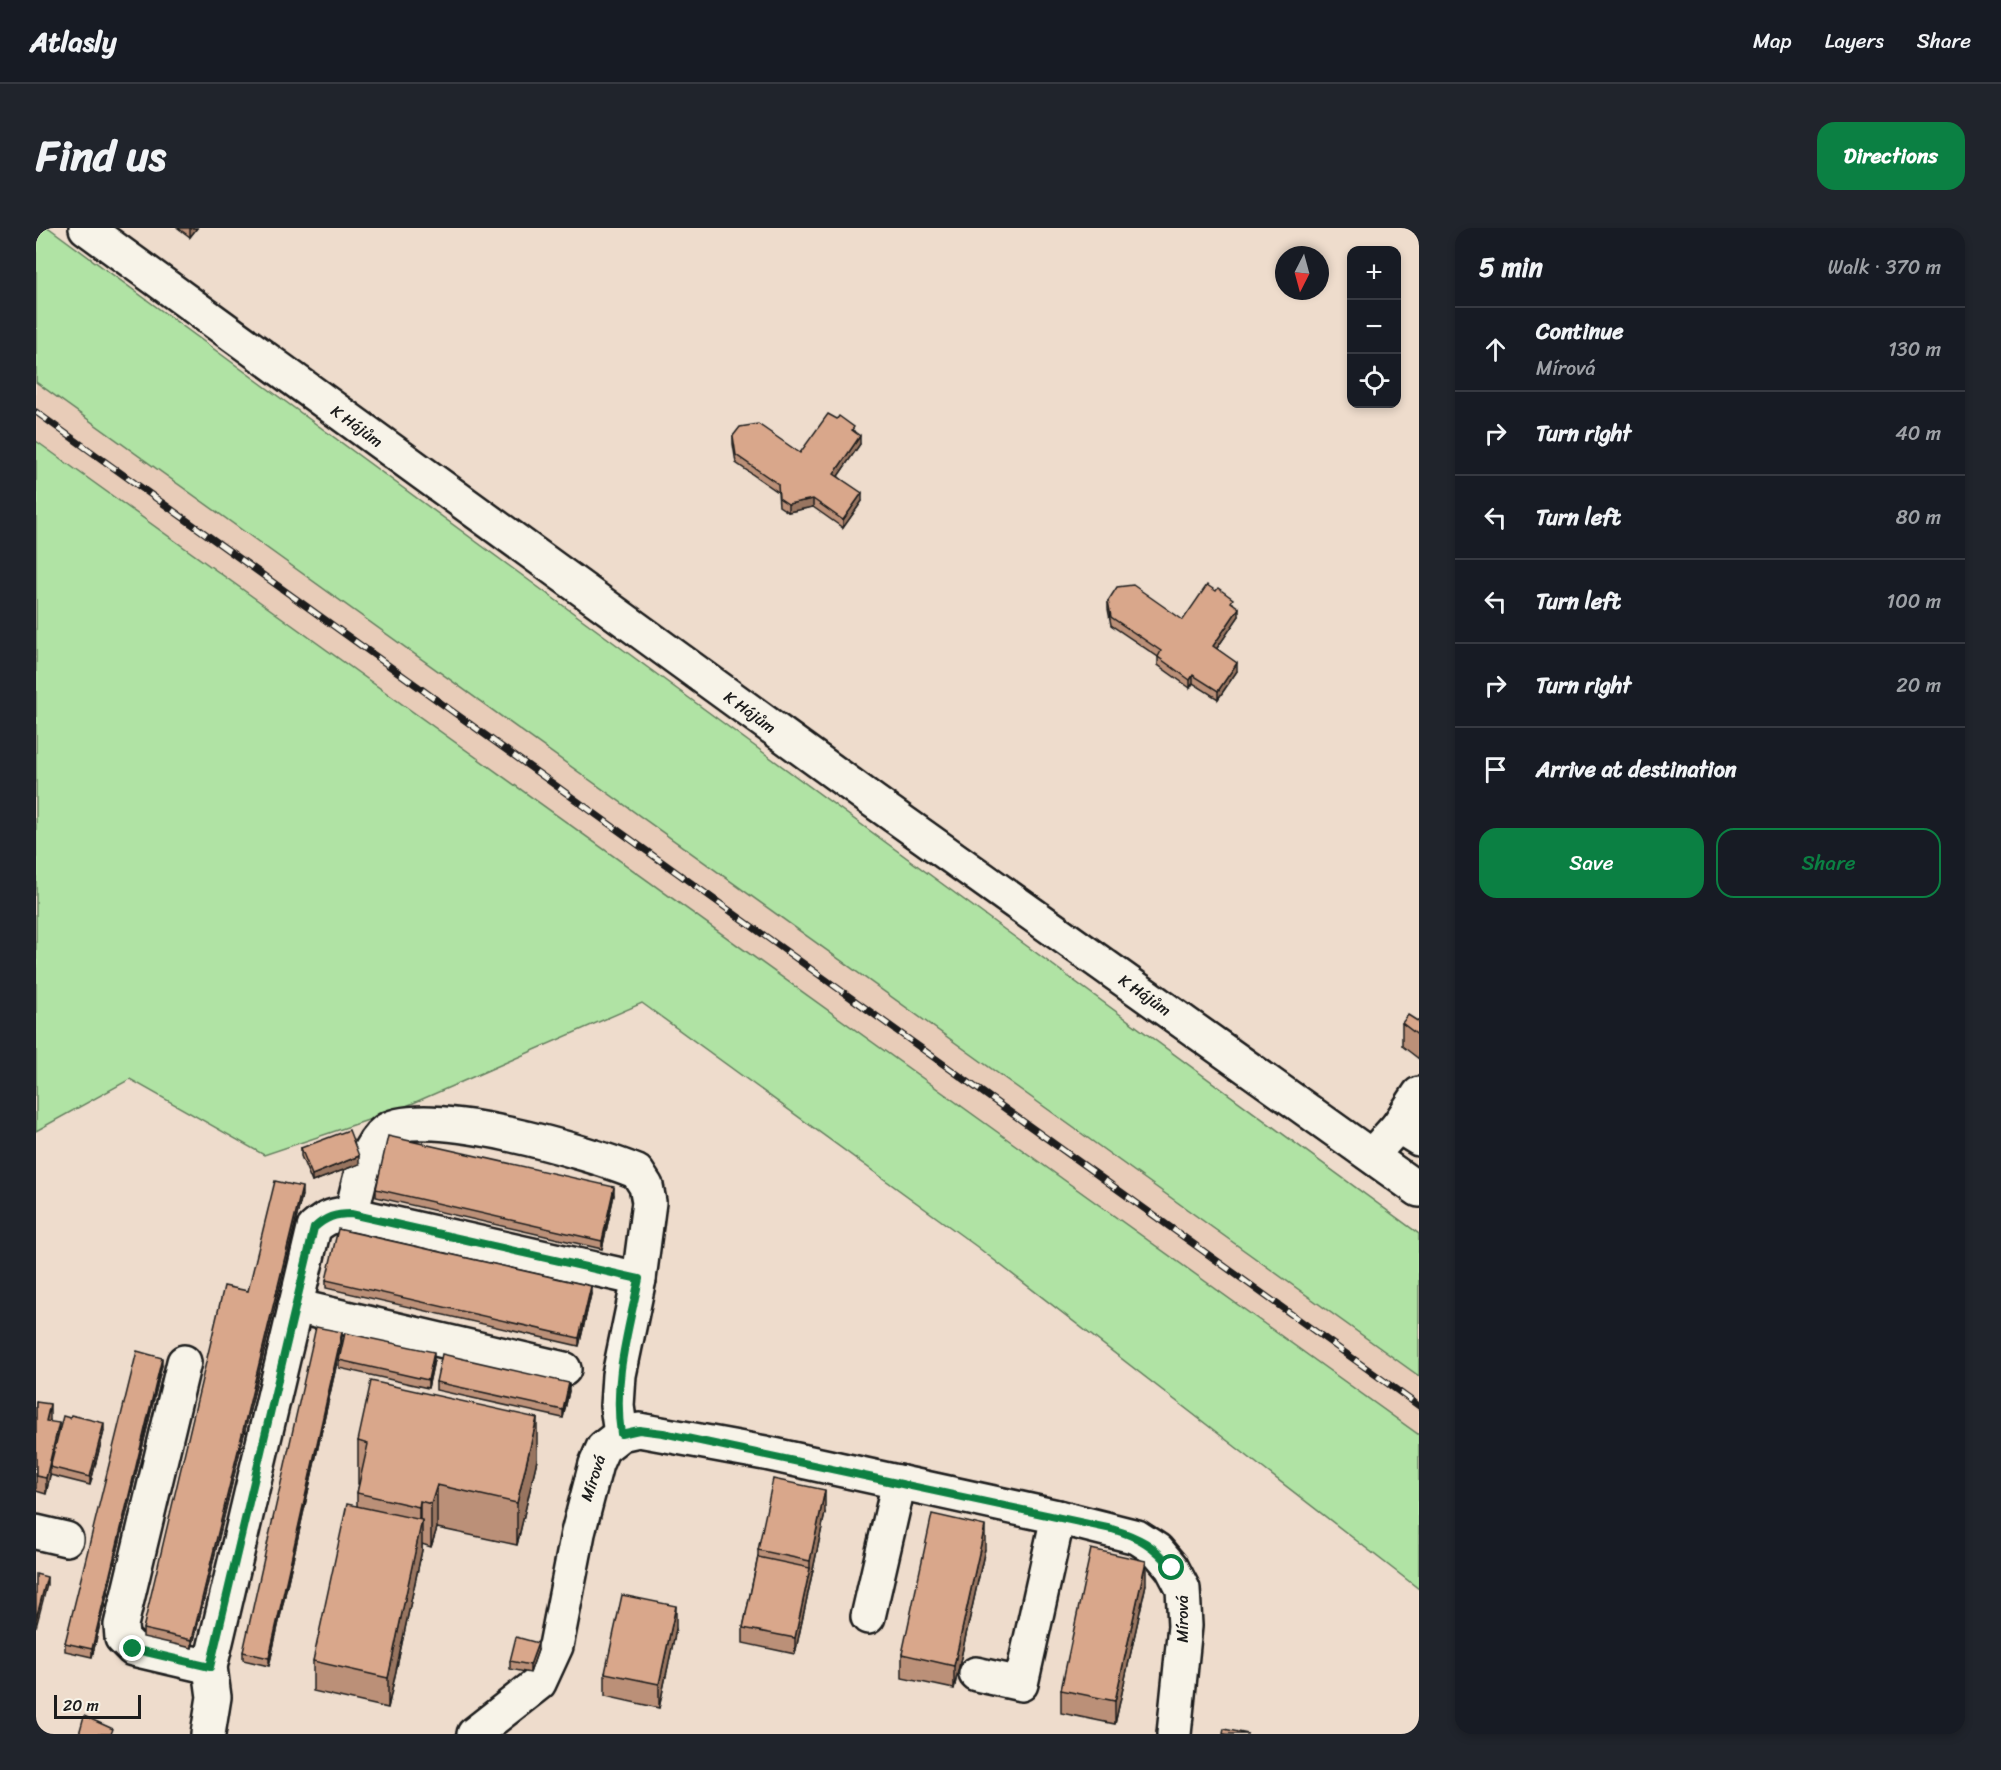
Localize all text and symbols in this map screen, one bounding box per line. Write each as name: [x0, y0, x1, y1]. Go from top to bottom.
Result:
text: Atlasly: [30, 17, 117, 66]
text: Map: [1753, 22, 1792, 60]
text: Layers: [1825, 22, 1884, 60]
text: Share: [1917, 22, 1971, 60]
text: Find us: [36, 119, 166, 193]
button: Directions: [1817, 122, 1965, 190]
text: 5 min: [1479, 244, 1543, 290]
north arrow: [1275, 246, 1329, 300]
map controls: [1347, 246, 1401, 408]
button: +: [1347, 246, 1401, 300]
text: Walk · 370 m: [1828, 250, 1941, 285]
button: −: [1347, 300, 1401, 354]
text: Continue: [1536, 312, 1624, 351]
text: 130 m: [1888, 332, 1941, 367]
icon: ahead: [1479, 333, 1512, 366]
text: Mírová: [1536, 351, 1596, 386]
button: locate: [1347, 354, 1401, 408]
street label: K Hájům: [324, 397, 390, 455]
text: Turn right: [1536, 414, 1631, 453]
text: 40 m: [1895, 416, 1941, 451]
icon: right: [1479, 417, 1512, 450]
text: Turn left: [1536, 498, 1621, 537]
text: 80 m: [1896, 500, 1941, 535]
icon: left: [1479, 501, 1512, 534]
text: Turn left: [1536, 582, 1621, 621]
text: 100 m: [1887, 584, 1941, 619]
icon: left: [1479, 585, 1512, 618]
text: Turn right: [1536, 666, 1631, 705]
text: 20 m: [1896, 668, 1941, 703]
icon: right: [1479, 669, 1512, 702]
street label: K Hájům: [717, 683, 783, 741]
text: Arrive at destination: [1536, 750, 1737, 789]
icon: arrive: [1479, 753, 1512, 786]
button: Save: [1479, 828, 1704, 898]
button: Share: [1716, 828, 1941, 898]
street label: K Hájům: [1112, 966, 1178, 1024]
street label: Mírová: [572, 1451, 614, 1505]
route start: [1158, 1554, 1184, 1580]
street label: Mírová: [1168, 1595, 1197, 1643]
route end: [119, 1635, 145, 1661]
text: 20 m: [63, 1691, 99, 1720]
scale bar: [54, 1692, 141, 1720]

